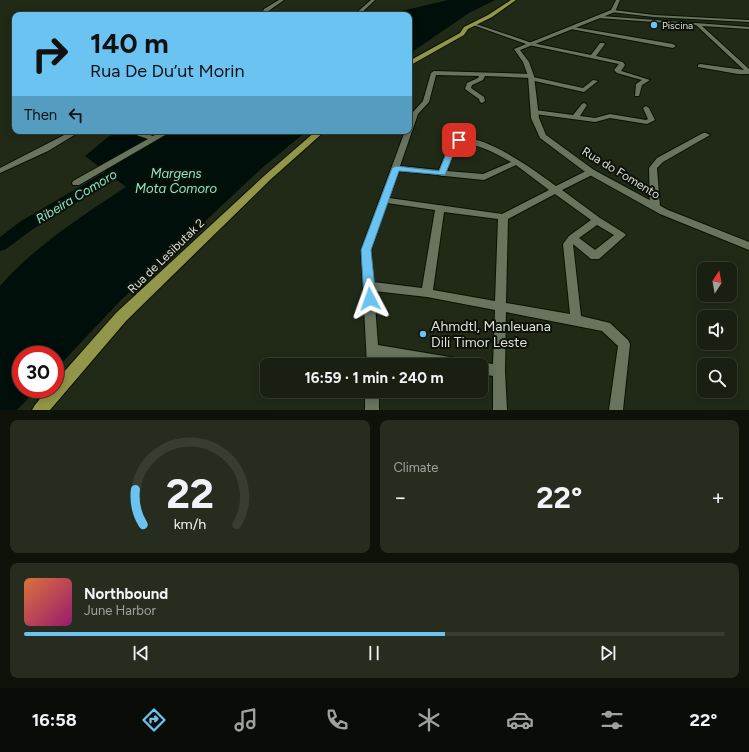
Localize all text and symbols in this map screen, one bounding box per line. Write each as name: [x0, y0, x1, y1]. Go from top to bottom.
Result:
place label: Piscina: [662, 19, 693, 32]
marker: Piscina: [649, 20, 659, 30]
text: 140 m: [90, 26, 169, 60]
icon: right: [24, 28, 76, 80]
text: Rua De Du’ut Morin: [90, 60, 245, 82]
icon: left: [65, 104, 87, 126]
text: Then: [24, 106, 57, 124]
pin: [442, 123, 476, 157]
icon: arrive: [448, 129, 470, 151]
street label: Rua do Fomento: [579, 144, 663, 202]
water label: Ribeira Comoro: [33, 166, 120, 226]
water label: Margens Mota Comoro: [135, 166, 217, 196]
street label: Rua de Lesibutak 2: [125, 216, 207, 296]
north arrow: [697, 262, 737, 302]
map controls: [697, 262, 737, 398]
position arrow: [349, 278, 391, 320]
button: sound: [697, 310, 737, 350]
place label: Ahmdtl, Manleuana Dili Timor Leste: [431, 318, 551, 351]
marker: Ahmdtl, Manleuana Dili Timor Leste: [418, 329, 428, 339]
speed limit sign: 30: [12, 346, 64, 398]
button: search: [697, 358, 737, 398]
text: 16:59 · 1 min · 240 m: [304, 369, 444, 387]
text: Climate: [394, 460, 438, 475]
text: 22: [166, 467, 214, 517]
text: 22°: [536, 479, 582, 516]
text: −: [394, 484, 407, 511]
text: +: [711, 484, 725, 511]
text: km/h: [173, 514, 206, 532]
text: Northbound: [84, 585, 168, 603]
text: June Harbor: [84, 603, 156, 618]
icon: previous: [130, 642, 152, 664]
icon: pause: [363, 642, 385, 664]
icon: next: [597, 642, 619, 664]
icon: directions: [140, 706, 168, 734]
icon: music: [232, 706, 260, 734]
icon: phone: [323, 706, 351, 734]
icon: climate: [415, 706, 443, 734]
icon: car: [506, 706, 534, 734]
icon: filters: [598, 706, 626, 734]
text: 16:58: [32, 709, 77, 731]
text: 22°: [690, 709, 717, 731]

